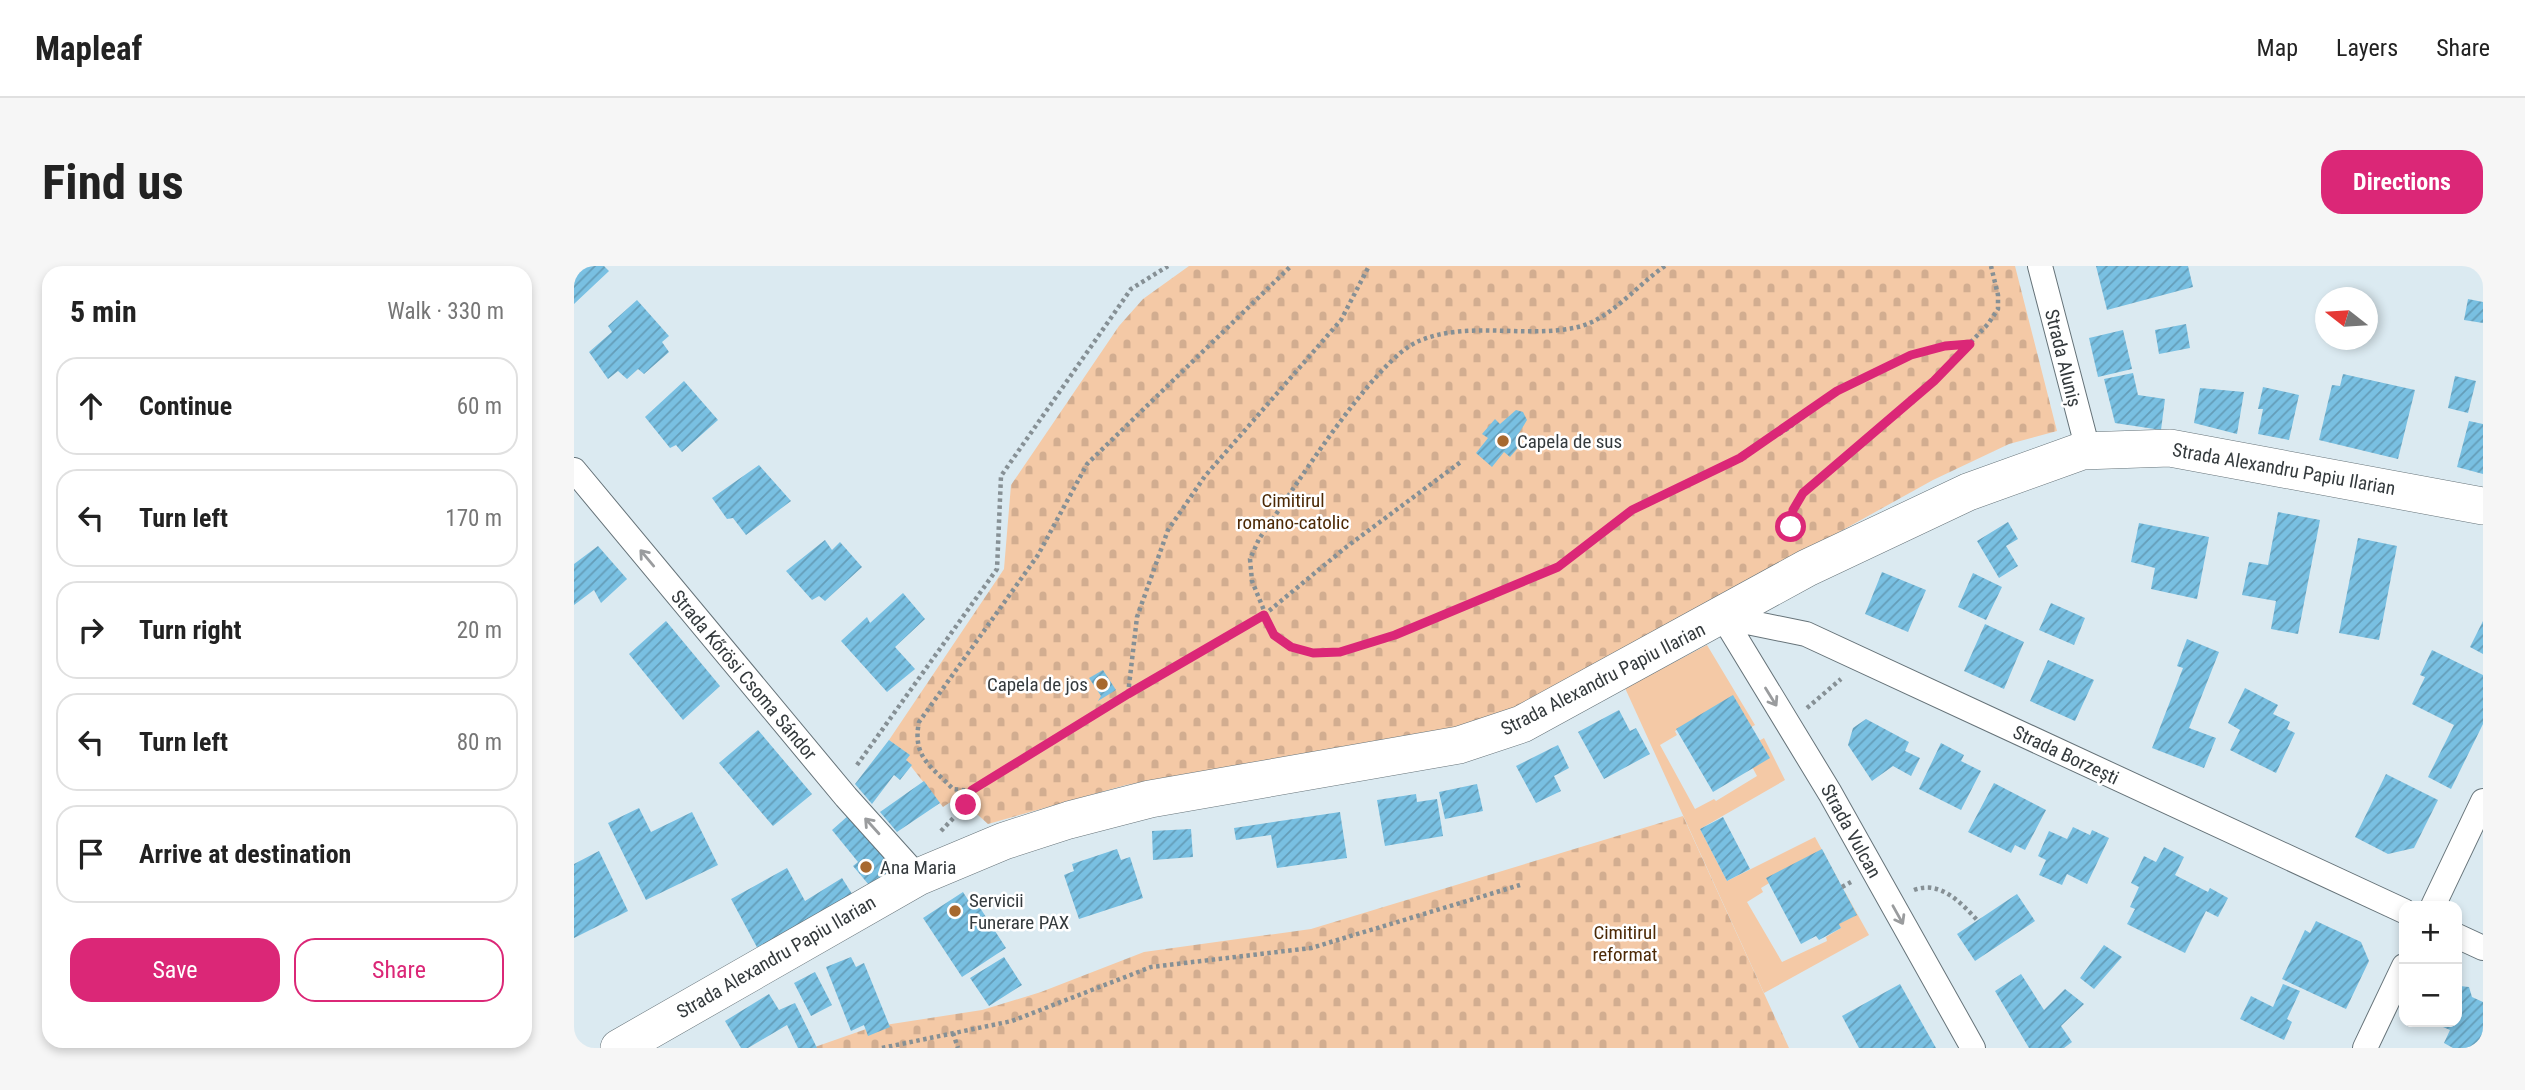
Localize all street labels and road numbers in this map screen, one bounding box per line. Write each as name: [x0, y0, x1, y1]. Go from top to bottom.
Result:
street label: Strada Aluniș: [2040, 307, 2086, 409]
street label: Strada Alexandru Papiu Ilarian: [2171, 438, 2397, 500]
street label: Strada Kőrösi Csoma Sándor: [666, 585, 822, 765]
street label: Strada Alexandru Papiu Ilarian: [1497, 617, 1709, 741]
street label: Strada Borzești: [2009, 720, 2123, 790]
street label: Strada Vulcan: [1816, 780, 1886, 882]
street label: Strada Alexandru Papiu Ilarian: [672, 891, 880, 1023]

